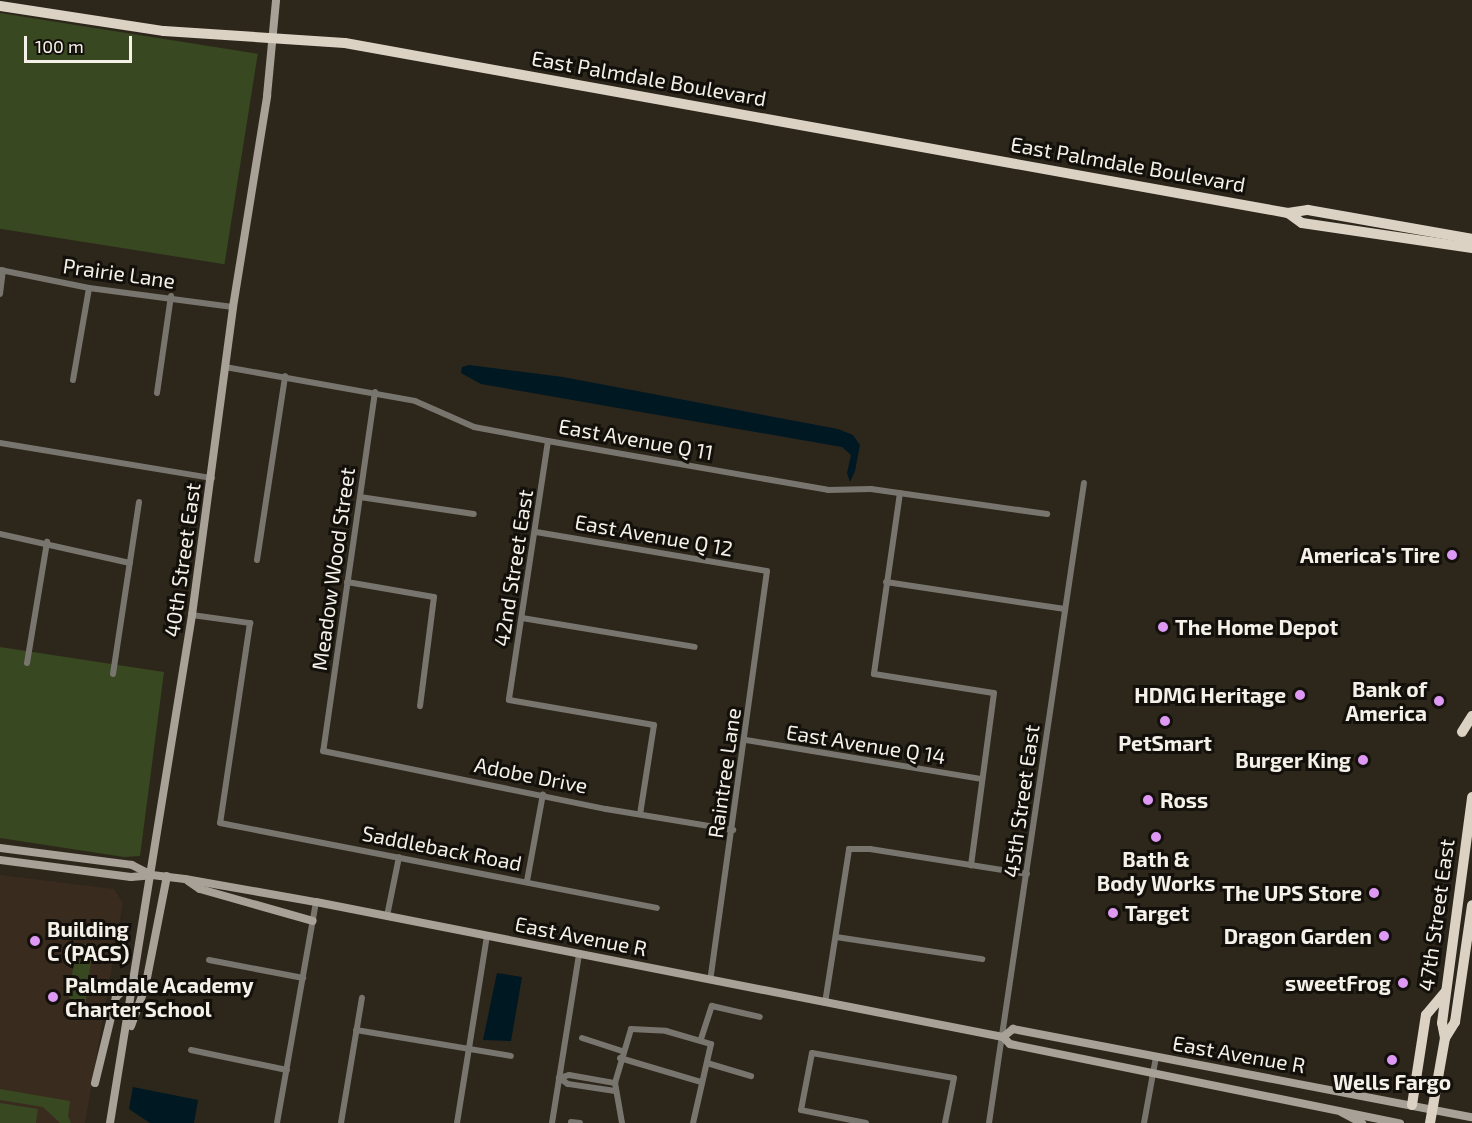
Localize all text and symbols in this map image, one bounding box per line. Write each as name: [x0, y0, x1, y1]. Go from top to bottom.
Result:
scale bar: [27, 24, 135, 62]
text: 100 m: [35, 35, 84, 57]
street label: East Palmdale Boulevard: [530, 45, 768, 111]
street label: East Palmdale Boulevard: [1009, 131, 1247, 197]
street label: Prairie Lane: [61, 253, 177, 293]
street label: East Avenue Q 11: [556, 413, 716, 465]
street label: Meadow Wood Street: [306, 465, 360, 673]
street label: 40th Street East: [159, 481, 205, 639]
street label: 42nd Street East: [488, 488, 538, 648]
street label: East Avenue Q 12: [573, 509, 735, 561]
place label: America's Tire: [1300, 542, 1440, 568]
marker: America's Tire: [1445, 548, 1459, 562]
place label: The Home Depot: [1175, 614, 1338, 640]
marker: The Home Depot: [1156, 620, 1170, 634]
place label: Bank of America: [1346, 676, 1427, 726]
place label: HDMG Heritage: [1134, 682, 1286, 708]
marker: HDMG Heritage: [1291, 686, 1309, 704]
marker: Bank of America: [1432, 694, 1446, 708]
street label: Raintree Lane: [702, 706, 746, 840]
marker: PetSmart: [1158, 714, 1172, 728]
street label: East Avenue Q 14: [784, 719, 948, 769]
street label: 45th Street East: [998, 723, 1044, 879]
place label: PetSmart: [1118, 730, 1212, 756]
place label: Burger King: [1235, 747, 1351, 773]
street label: Adobe Drive: [472, 752, 590, 798]
marker: Burger King: [1356, 753, 1370, 767]
place label: Ross: [1160, 787, 1208, 813]
marker: Ross: [1141, 793, 1155, 807]
street label: Saddleback Road: [360, 820, 524, 876]
marker: Bath & Body Works: [1149, 830, 1163, 844]
street label: 47th Street East: [1413, 837, 1459, 993]
place label: Bath & Body Works: [1096, 846, 1216, 896]
place label: The UPS Store: [1222, 880, 1362, 906]
marker: The UPS Store: [1367, 886, 1381, 900]
place label: Target: [1125, 900, 1189, 926]
marker: Target: [1106, 906, 1120, 920]
street label: East Avenue R: [512, 911, 650, 961]
place label: Building C (PACS): [47, 916, 129, 966]
place label: Dragon Garden: [1224, 923, 1372, 949]
marker: Dragon Garden: [1377, 929, 1391, 943]
marker: Building C (PACS): [28, 934, 42, 948]
place label: sweetFrog: [1285, 970, 1391, 996]
place label: Palmdale Academy Charter School: [65, 972, 254, 1022]
marker: sweetFrog: [1396, 976, 1410, 990]
marker: Palmdale Academy Charter School: [46, 990, 60, 1004]
street label: East Avenue R: [1170, 1030, 1308, 1078]
marker: Wells Fargo: [1385, 1053, 1399, 1067]
place label: Wells Fargo: [1333, 1069, 1451, 1095]

